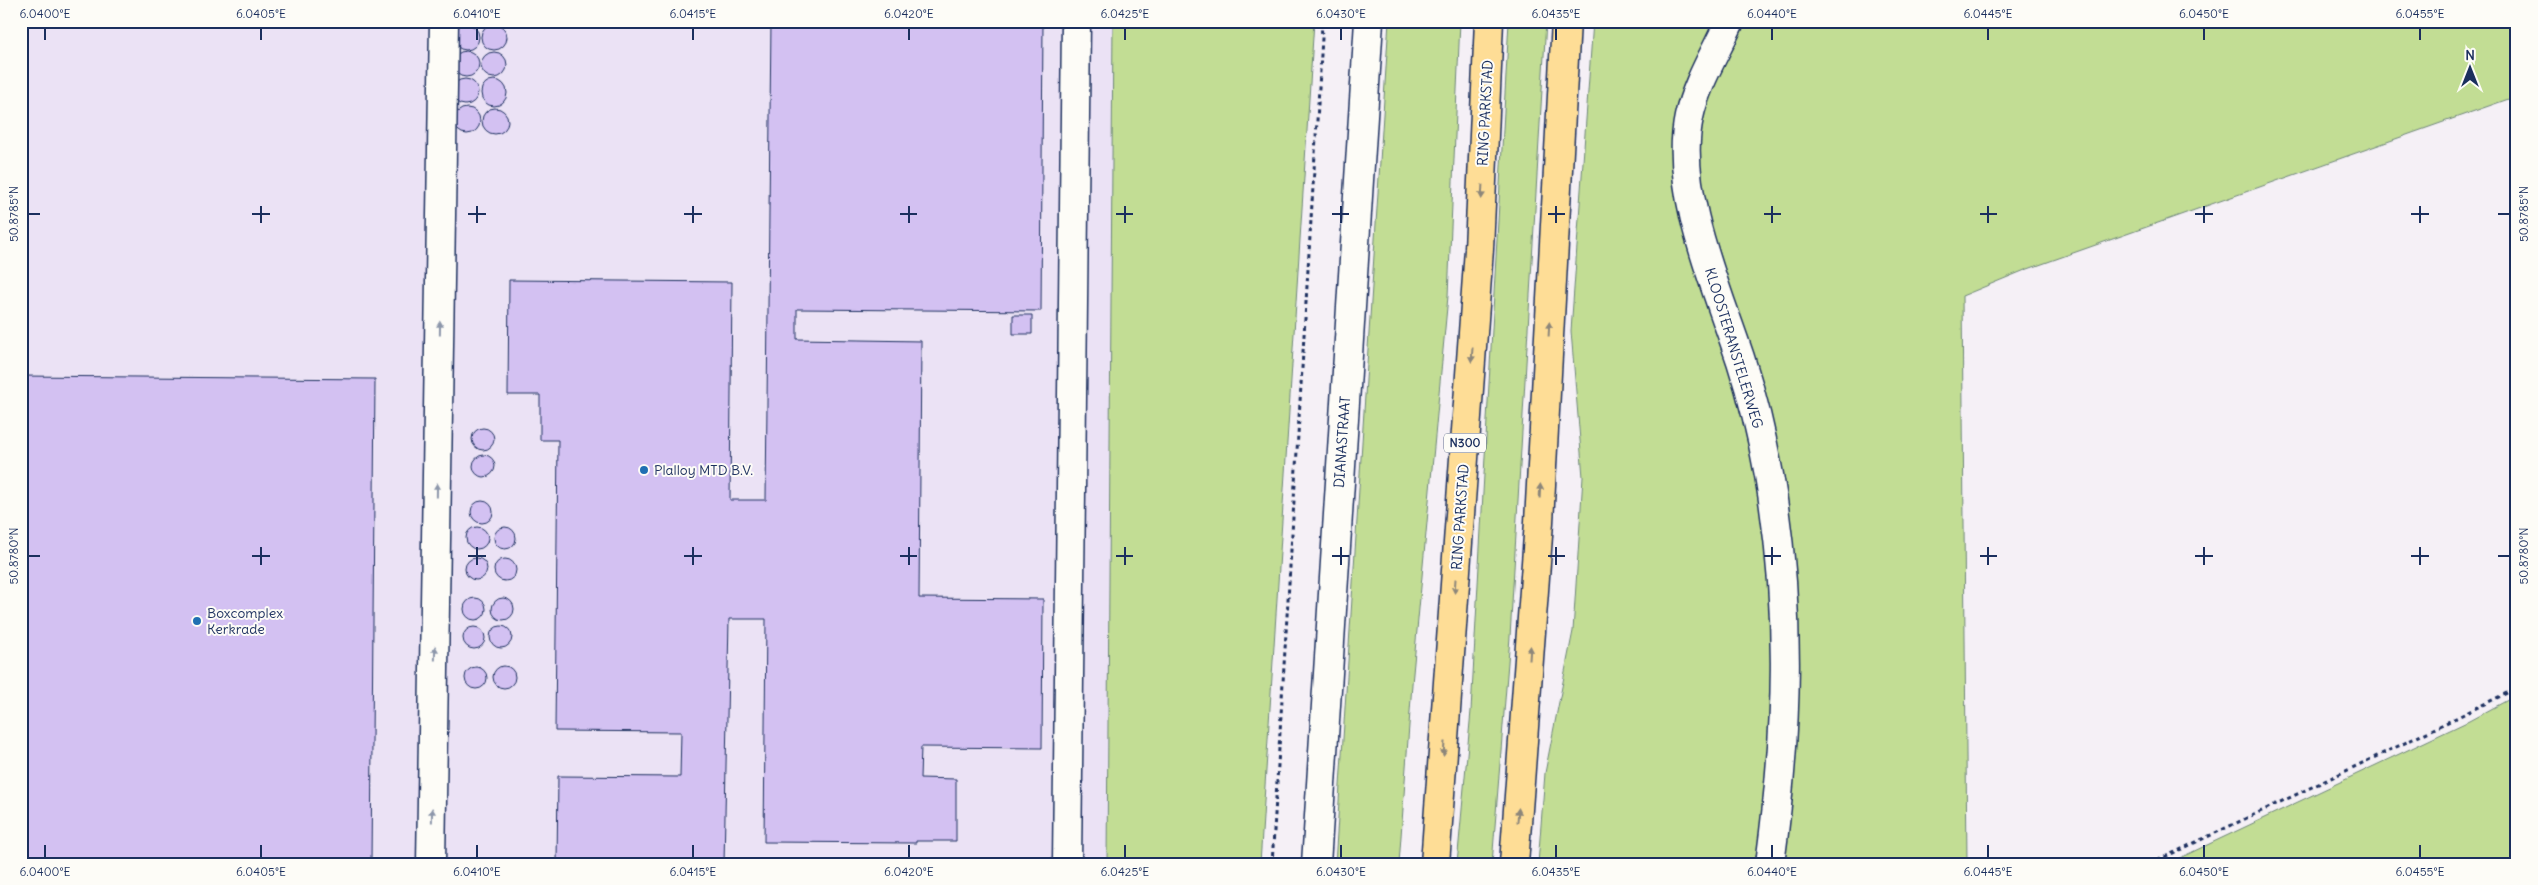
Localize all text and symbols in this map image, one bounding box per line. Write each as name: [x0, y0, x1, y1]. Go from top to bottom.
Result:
text: 6.0400°E: [19, 6, 71, 21]
text: 6.0405°E: [236, 6, 286, 21]
text: 6.0410°E: [453, 6, 501, 21]
text: 6.0415°E: [670, 6, 716, 21]
text: 6.0420°E: [884, 6, 934, 21]
text: 6.0425°E: [1101, 6, 1149, 21]
text: 6.0430°E: [1316, 6, 1366, 21]
text: 6.0435°E: [1531, 6, 1581, 21]
text: 6.0440°E: [1747, 6, 1797, 21]
text: 6.0445°E: [1963, 6, 2013, 21]
text: 6.0450°E: [2179, 6, 2229, 21]
text: 6.0455°E: [2395, 6, 2445, 21]
north arrow: [2446, 42, 2496, 92]
text: N: [2465, 46, 2475, 64]
street label: RING PARKSTAD: [1473, 59, 1497, 166]
one-way arrow: [1477, 185, 1485, 201]
text: 50.8785°N: [6, 186, 21, 242]
text: 50.8785°N: [2516, 186, 2531, 242]
street label: KLOOSTERANSTELERWEG: [1701, 265, 1767, 431]
one-way arrow: [436, 319, 444, 335]
one-way arrow: [1546, 320, 1554, 336]
one-way arrow: [1467, 347, 1475, 363]
street label: DIANASTRAAT: [1330, 395, 1354, 489]
road number: N300: [1444, 433, 1486, 452]
place label: Plalloy MTD B.V.: [654, 461, 753, 479]
street label: RING PARKSTAD: [1447, 463, 1473, 571]
marker: Plalloy MTD B.V.: [638, 464, 650, 476]
one-way arrow: [433, 482, 441, 498]
one-way arrow: [1537, 483, 1545, 499]
text: 50.8780°N: [6, 527, 21, 585]
text: 50.8780°N: [2516, 527, 2531, 585]
one-way arrow: [1451, 579, 1459, 595]
place label: Boxcomplex Kerkrade: [207, 604, 283, 638]
marker: Boxcomplex Kerkrade: [191, 615, 203, 627]
one-way arrow: [431, 644, 439, 660]
one-way arrow: [1527, 645, 1535, 661]
one-way arrow: [1439, 741, 1447, 757]
one-way arrow: [428, 807, 436, 823]
one-way arrow: [1514, 807, 1522, 823]
text: 6.0400°E: [19, 864, 71, 879]
text: 6.0405°E: [236, 864, 286, 879]
text: 6.0410°E: [453, 864, 501, 879]
text: 6.0415°E: [670, 864, 716, 879]
text: 6.0420°E: [884, 864, 934, 879]
text: 6.0425°E: [1101, 864, 1149, 879]
text: 6.0430°E: [1316, 864, 1366, 879]
text: 6.0435°E: [1531, 864, 1581, 879]
text: 6.0440°E: [1747, 864, 1797, 879]
text: 6.0445°E: [1963, 864, 2013, 879]
text: 6.0450°E: [2179, 864, 2229, 879]
text: 6.0455°E: [2395, 864, 2445, 879]

